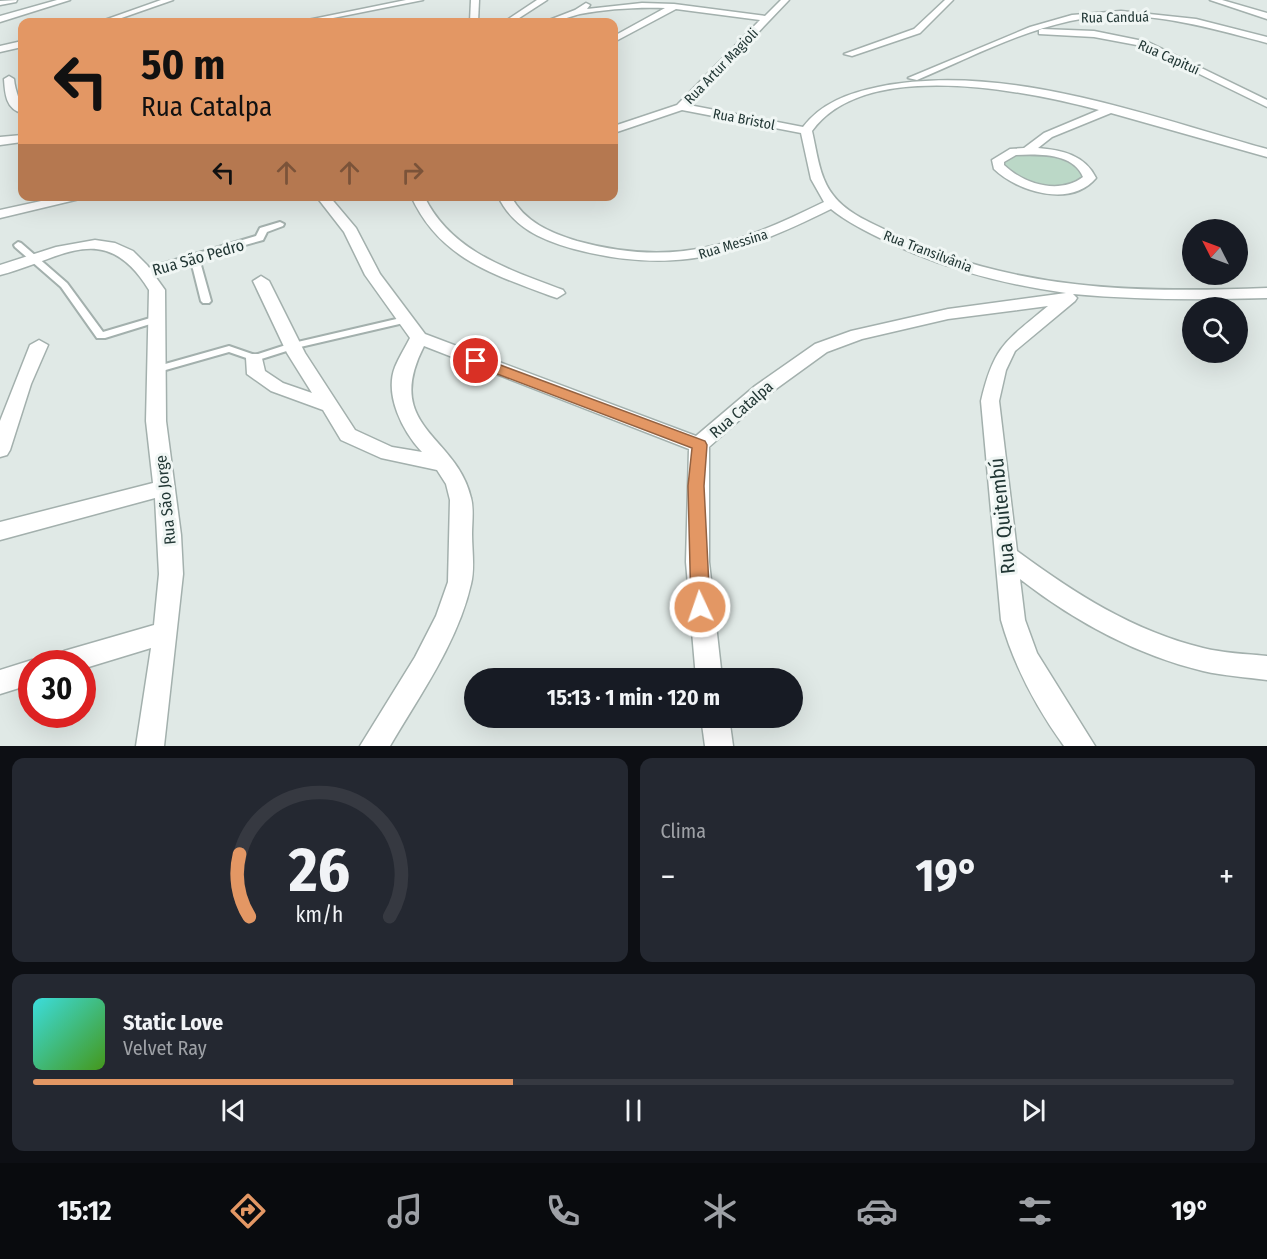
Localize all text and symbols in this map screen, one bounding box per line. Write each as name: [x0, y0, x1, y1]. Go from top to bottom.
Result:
street label: Rua Canduá: [1081, 8, 1149, 27]
street label: Rua Artur Magioli: [681, 25, 762, 108]
street label: Rua Capituí: [1135, 36, 1203, 79]
text: 50 m: [141, 40, 225, 90]
icon: left: [42, 42, 120, 120]
text: Rua Catalpa: [141, 91, 272, 123]
street label: Rua Bristol: [712, 105, 777, 134]
icon: left: [207, 156, 240, 189]
icon: ahead: [270, 156, 303, 189]
icon: ahead: [333, 156, 366, 189]
icon: right: [396, 156, 429, 189]
north arrow: [1182, 219, 1248, 285]
map controls: [1182, 219, 1248, 363]
street label: Rua Messina: [696, 226, 770, 263]
street label: Rua Transilvânia: [881, 227, 975, 276]
street label: Rua São Pedro: [150, 235, 246, 280]
button: search: [1182, 297, 1248, 363]
pin: [450, 335, 501, 386]
icon: arrive: [459, 344, 492, 377]
street label: Rua Catalpa: [706, 377, 777, 442]
street label: Rua São Jorge: [151, 454, 180, 546]
street label: Rua Quitembú: [984, 457, 1020, 575]
position arrow: [668, 575, 732, 639]
speed limit sign: 30: [18, 650, 96, 728]
text: 15:13 · 1 min · 120 m: [547, 684, 720, 711]
text: Clima: [661, 819, 706, 843]
text: 26: [288, 833, 351, 908]
text: 19°: [915, 849, 979, 903]
text: −: [661, 857, 675, 897]
text: +: [1219, 857, 1234, 897]
text: km/h: [296, 902, 344, 928]
text: Static Love: [123, 1009, 223, 1036]
text: Velvet Ray: [123, 1036, 207, 1060]
icon: previous: [217, 1094, 250, 1127]
icon: pause: [617, 1094, 650, 1127]
icon: next: [1017, 1094, 1050, 1127]
icon: directions: [227, 1190, 269, 1232]
icon: music: [384, 1190, 426, 1232]
icon: phone: [542, 1190, 584, 1232]
icon: climate: [699, 1190, 741, 1232]
icon: car: [856, 1190, 898, 1232]
icon: filters: [1014, 1190, 1056, 1232]
text: 15:12: [58, 1195, 112, 1227]
text: 19°: [1171, 1195, 1209, 1227]

